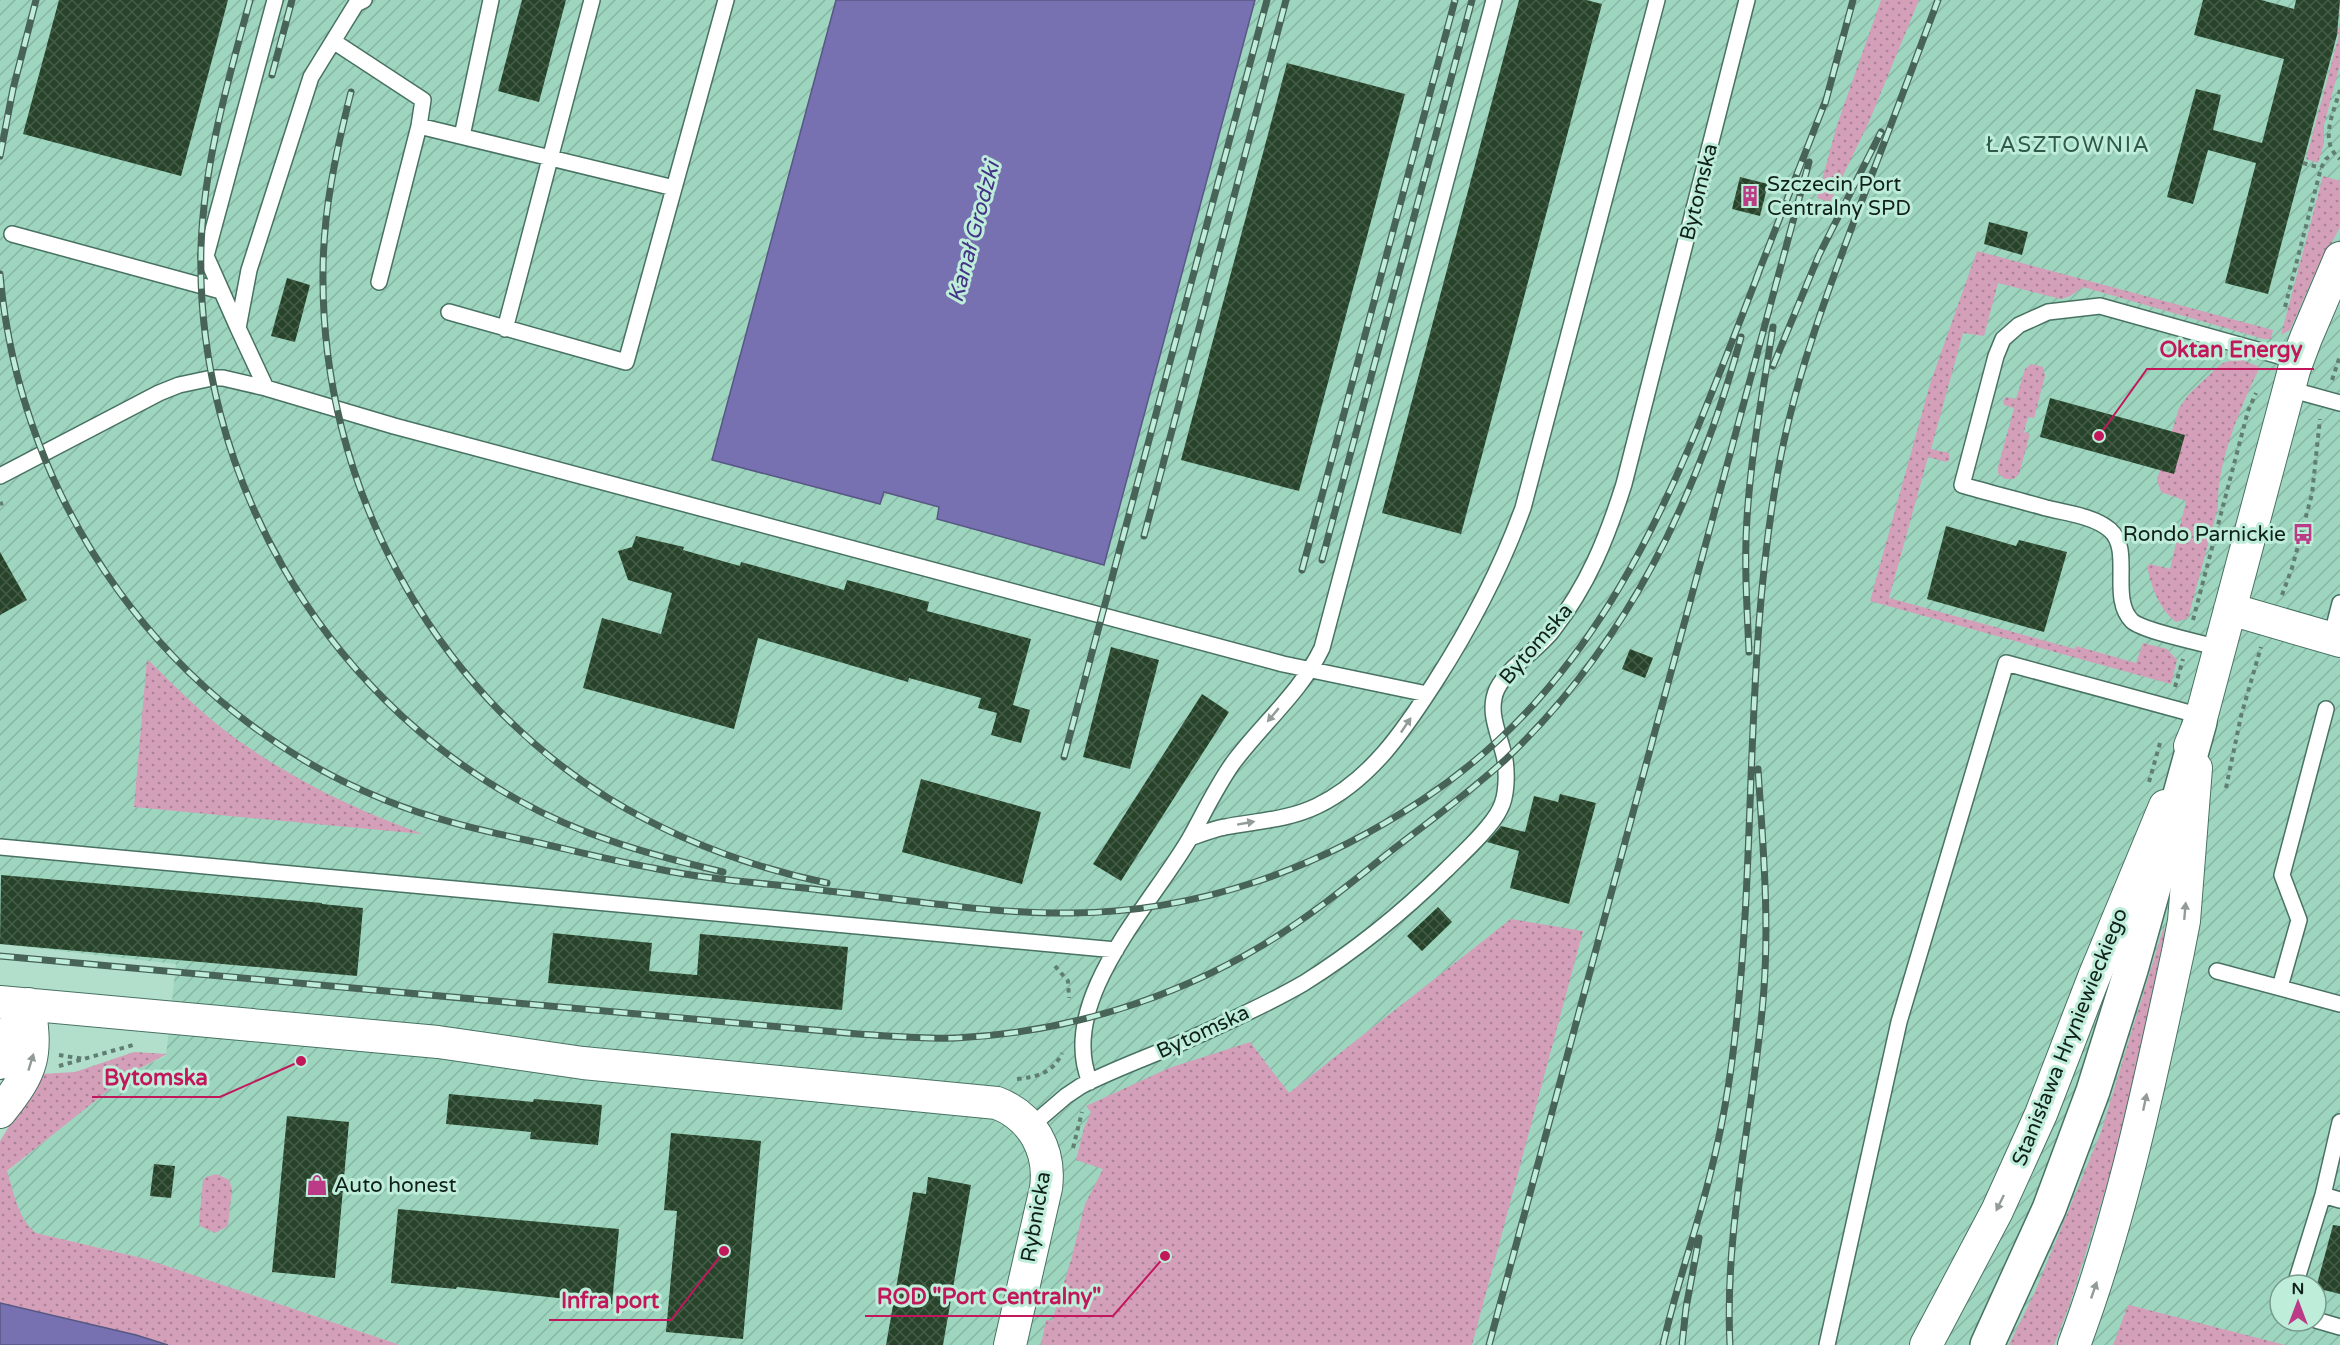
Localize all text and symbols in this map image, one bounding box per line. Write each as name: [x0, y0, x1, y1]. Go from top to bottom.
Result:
district label: ŁASZTOWNIA: [1986, 132, 2150, 158]
street label: Bytomska: [1675, 141, 1723, 243]
water label: Kanał Grodzki: [943, 156, 1006, 305]
place label: Szczecin Port Centralny SPD: [1767, 172, 1911, 221]
building icon: Szczecin Port Centralny SPD: [1738, 184, 1762, 208]
callout: Oktan Energy: [2147, 329, 2314, 369]
text: Oktan Energy: [2159, 337, 2303, 363]
place label: Rondo Parnickie: [2123, 522, 2286, 547]
bus stop icon: Rondo Parnickie: [2291, 522, 2315, 546]
street label: Bytomska: [1494, 598, 1578, 690]
one-way arrow: [1267, 707, 1280, 723]
one-way arrow: [1400, 717, 1411, 733]
one-way arrow: [1237, 819, 1256, 828]
one-way arrow: [2180, 901, 2189, 920]
street label: Stanisława Hryniewieckiego: [2007, 905, 2133, 1169]
street label: Bytomska: [1153, 1000, 1253, 1064]
one-way arrow: [26, 1053, 36, 1071]
callout: Bytomska: [92, 1057, 220, 1097]
text: Bytomska: [104, 1065, 208, 1091]
one-way arrow: [2141, 1092, 2150, 1111]
street label: Rybnicka: [1016, 1170, 1056, 1264]
shop icon: Auto honest: [305, 1173, 329, 1197]
place label: Auto honest: [334, 1173, 457, 1198]
one-way arrow: [1996, 1194, 2005, 1211]
north arrow: [2268, 1273, 2328, 1333]
callout: ROD "Port Centralny": [865, 1276, 1113, 1316]
text: N: [2292, 1279, 2304, 1299]
callout: Infra port: [549, 1280, 671, 1320]
one-way arrow: [2090, 1281, 2100, 1299]
text: ROD "Port Centralny": [877, 1284, 1101, 1310]
text: Infra port: [561, 1288, 660, 1314]

